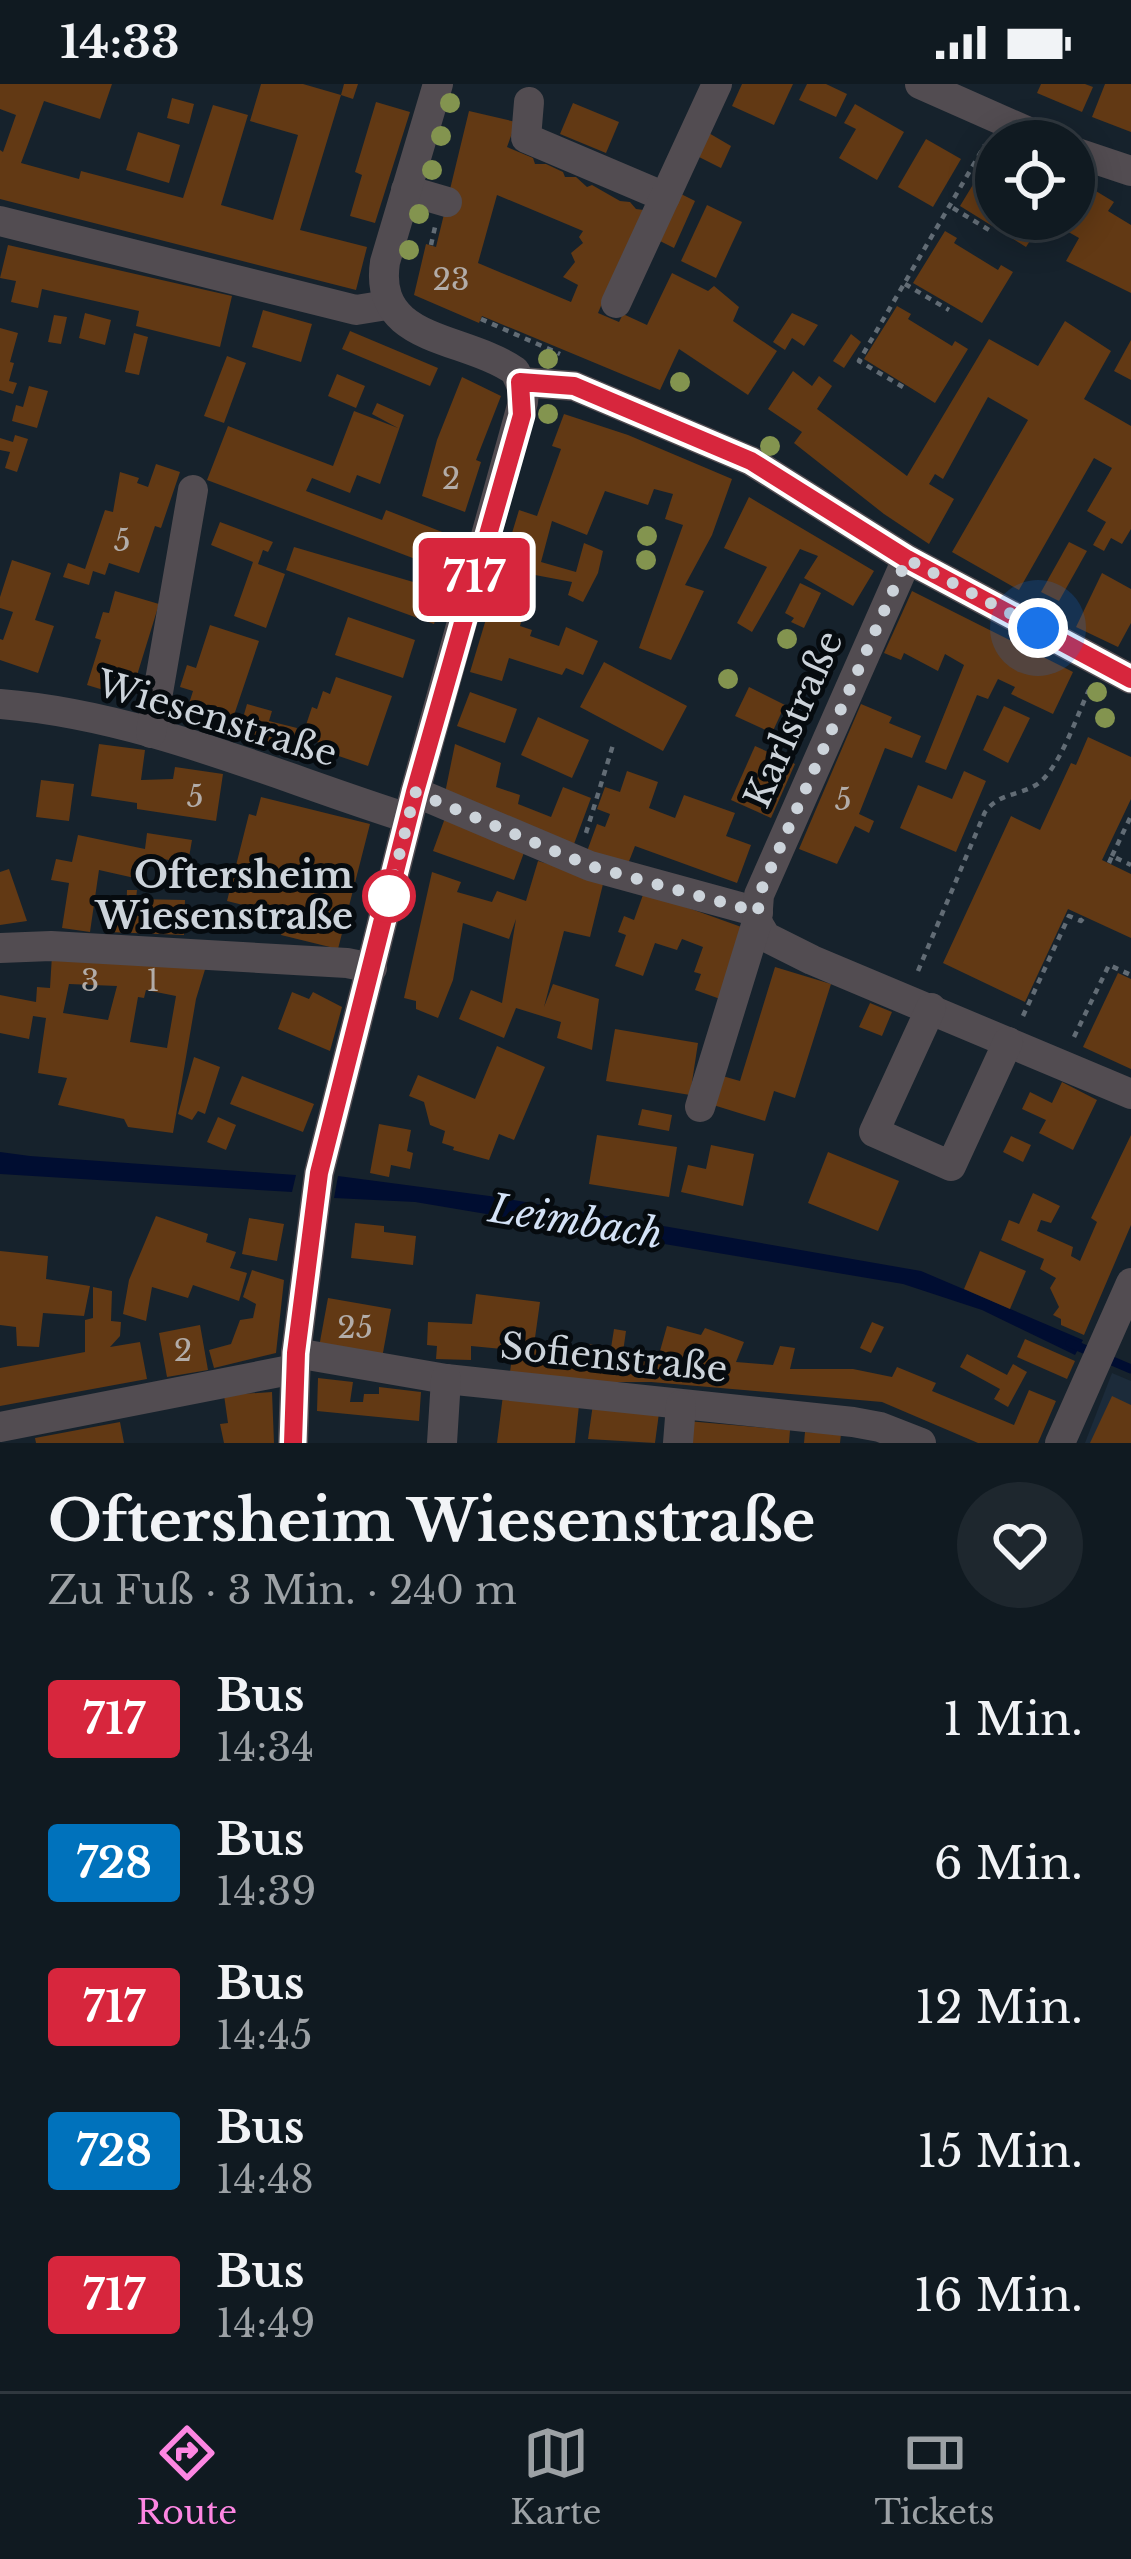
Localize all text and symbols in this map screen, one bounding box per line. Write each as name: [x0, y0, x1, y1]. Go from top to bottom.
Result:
text: 14:33: [60, 14, 180, 70]
map controls: [975, 120, 1095, 240]
button: locate: [975, 120, 1095, 240]
house number: 23: [433, 261, 469, 298]
house number: 2: [442, 460, 460, 497]
house number: 5: [113, 522, 131, 559]
line badge: 717: [405, 538, 543, 616]
text: 717: [443, 551, 505, 603]
your location: [1008, 598, 1068, 658]
street label: Karlstraße: [734, 624, 852, 815]
street label: Wiesenstraße: [90, 660, 342, 776]
house number: 5: [186, 778, 204, 815]
house number: 5: [834, 781, 852, 818]
place label: Oftersheim Wiesenstraße: [93, 853, 353, 939]
marker: Oftersheim Wiesenstraße: [364, 871, 414, 921]
house number: 3: [81, 962, 99, 999]
house number: 1: [146, 962, 160, 999]
water label: Leimbach: [485, 1183, 666, 1259]
house number: 25: [337, 1309, 373, 1346]
street label: Sofienstraße: [498, 1323, 730, 1392]
house number: 2: [174, 1332, 192, 1369]
button: heart: [957, 1482, 1083, 1608]
text: Oftersheim Wiesenstraße: [48, 1486, 815, 1556]
text: Zu Fuß · 3 Min. · 240 m: [48, 1566, 517, 1615]
text: Bus: [216, 1667, 304, 1723]
text: 1 Min.: [943, 1691, 1083, 1747]
text: 717: [83, 1693, 145, 1745]
text: 14:34: [216, 1723, 314, 1772]
text: Bus: [216, 1811, 304, 1867]
text: 6 Min.: [934, 1835, 1083, 1891]
text: 728: [76, 1837, 152, 1889]
text: 14:39: [216, 1867, 316, 1916]
text: Bus: [216, 1955, 304, 2011]
text: 12 Min.: [915, 1979, 1083, 2035]
text: 717: [83, 1981, 145, 2033]
text: 14:45: [216, 2011, 312, 2060]
text: Bus: [216, 2099, 304, 2155]
text: 15 Min.: [917, 2123, 1083, 2179]
text: 728: [76, 2125, 152, 2177]
text: 14:48: [216, 2155, 314, 2204]
text: Bus: [216, 2243, 304, 2299]
text: 16 Min.: [914, 2267, 1083, 2323]
text: 717: [83, 2269, 145, 2321]
text: 14:49: [216, 2299, 315, 2348]
tab: Route: [137, 2420, 237, 2533]
tab: Karte: [510, 2420, 601, 2533]
tab: Tickets: [875, 2420, 994, 2533]

